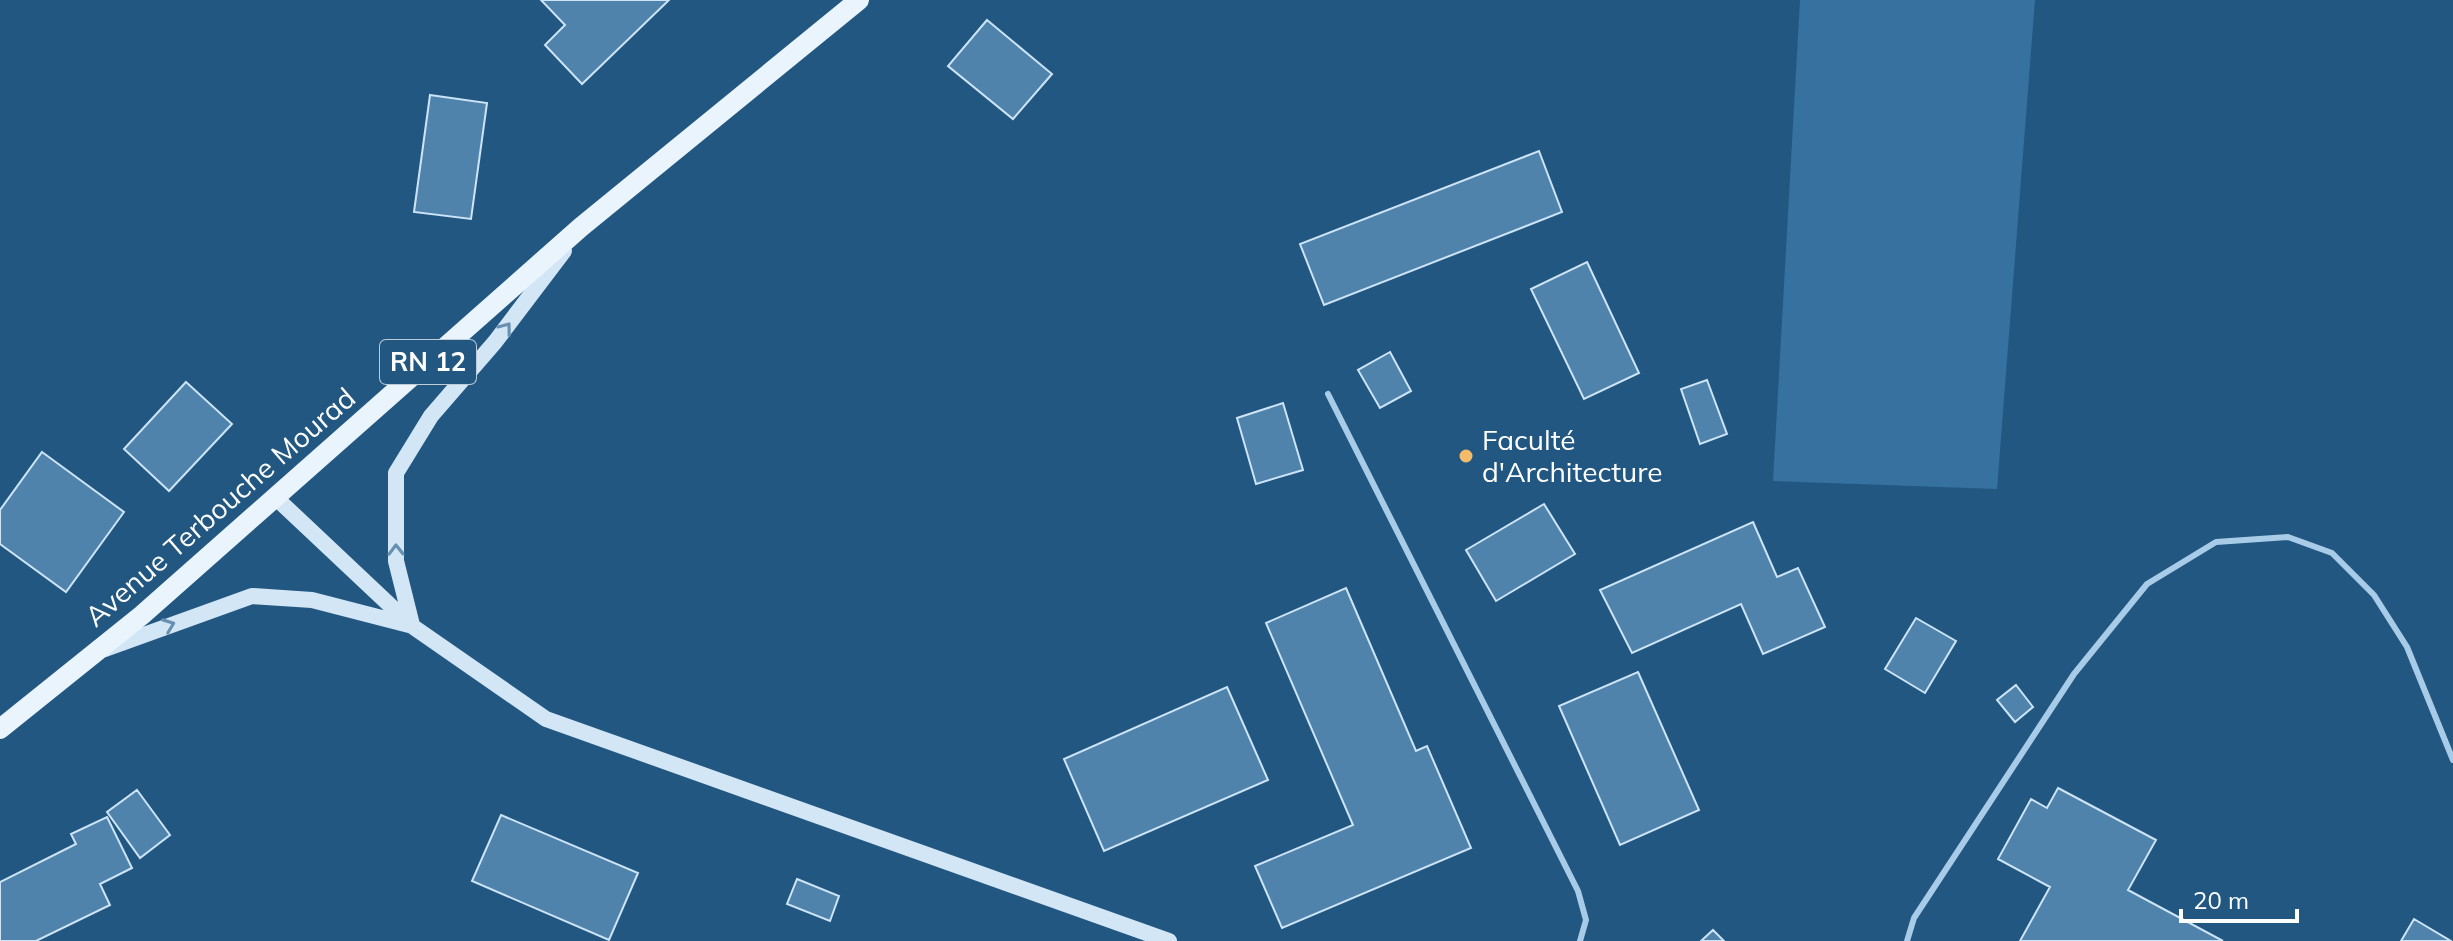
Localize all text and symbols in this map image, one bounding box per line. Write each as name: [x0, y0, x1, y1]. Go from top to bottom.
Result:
one-way arrow: [496, 322, 510, 337]
road number: RN 12: [380, 340, 476, 384]
street label: Avenue Terbouche Mourad: [77, 380, 362, 634]
place label: Faculté d'Architecture: [1482, 422, 1662, 489]
marker: Faculté d'Architecture: [1457, 447, 1475, 465]
one-way arrow: [388, 543, 405, 556]
one-way arrow: [161, 618, 175, 635]
scale bar: [2181, 873, 2297, 923]
text: 20 m: [2193, 885, 2249, 915]

